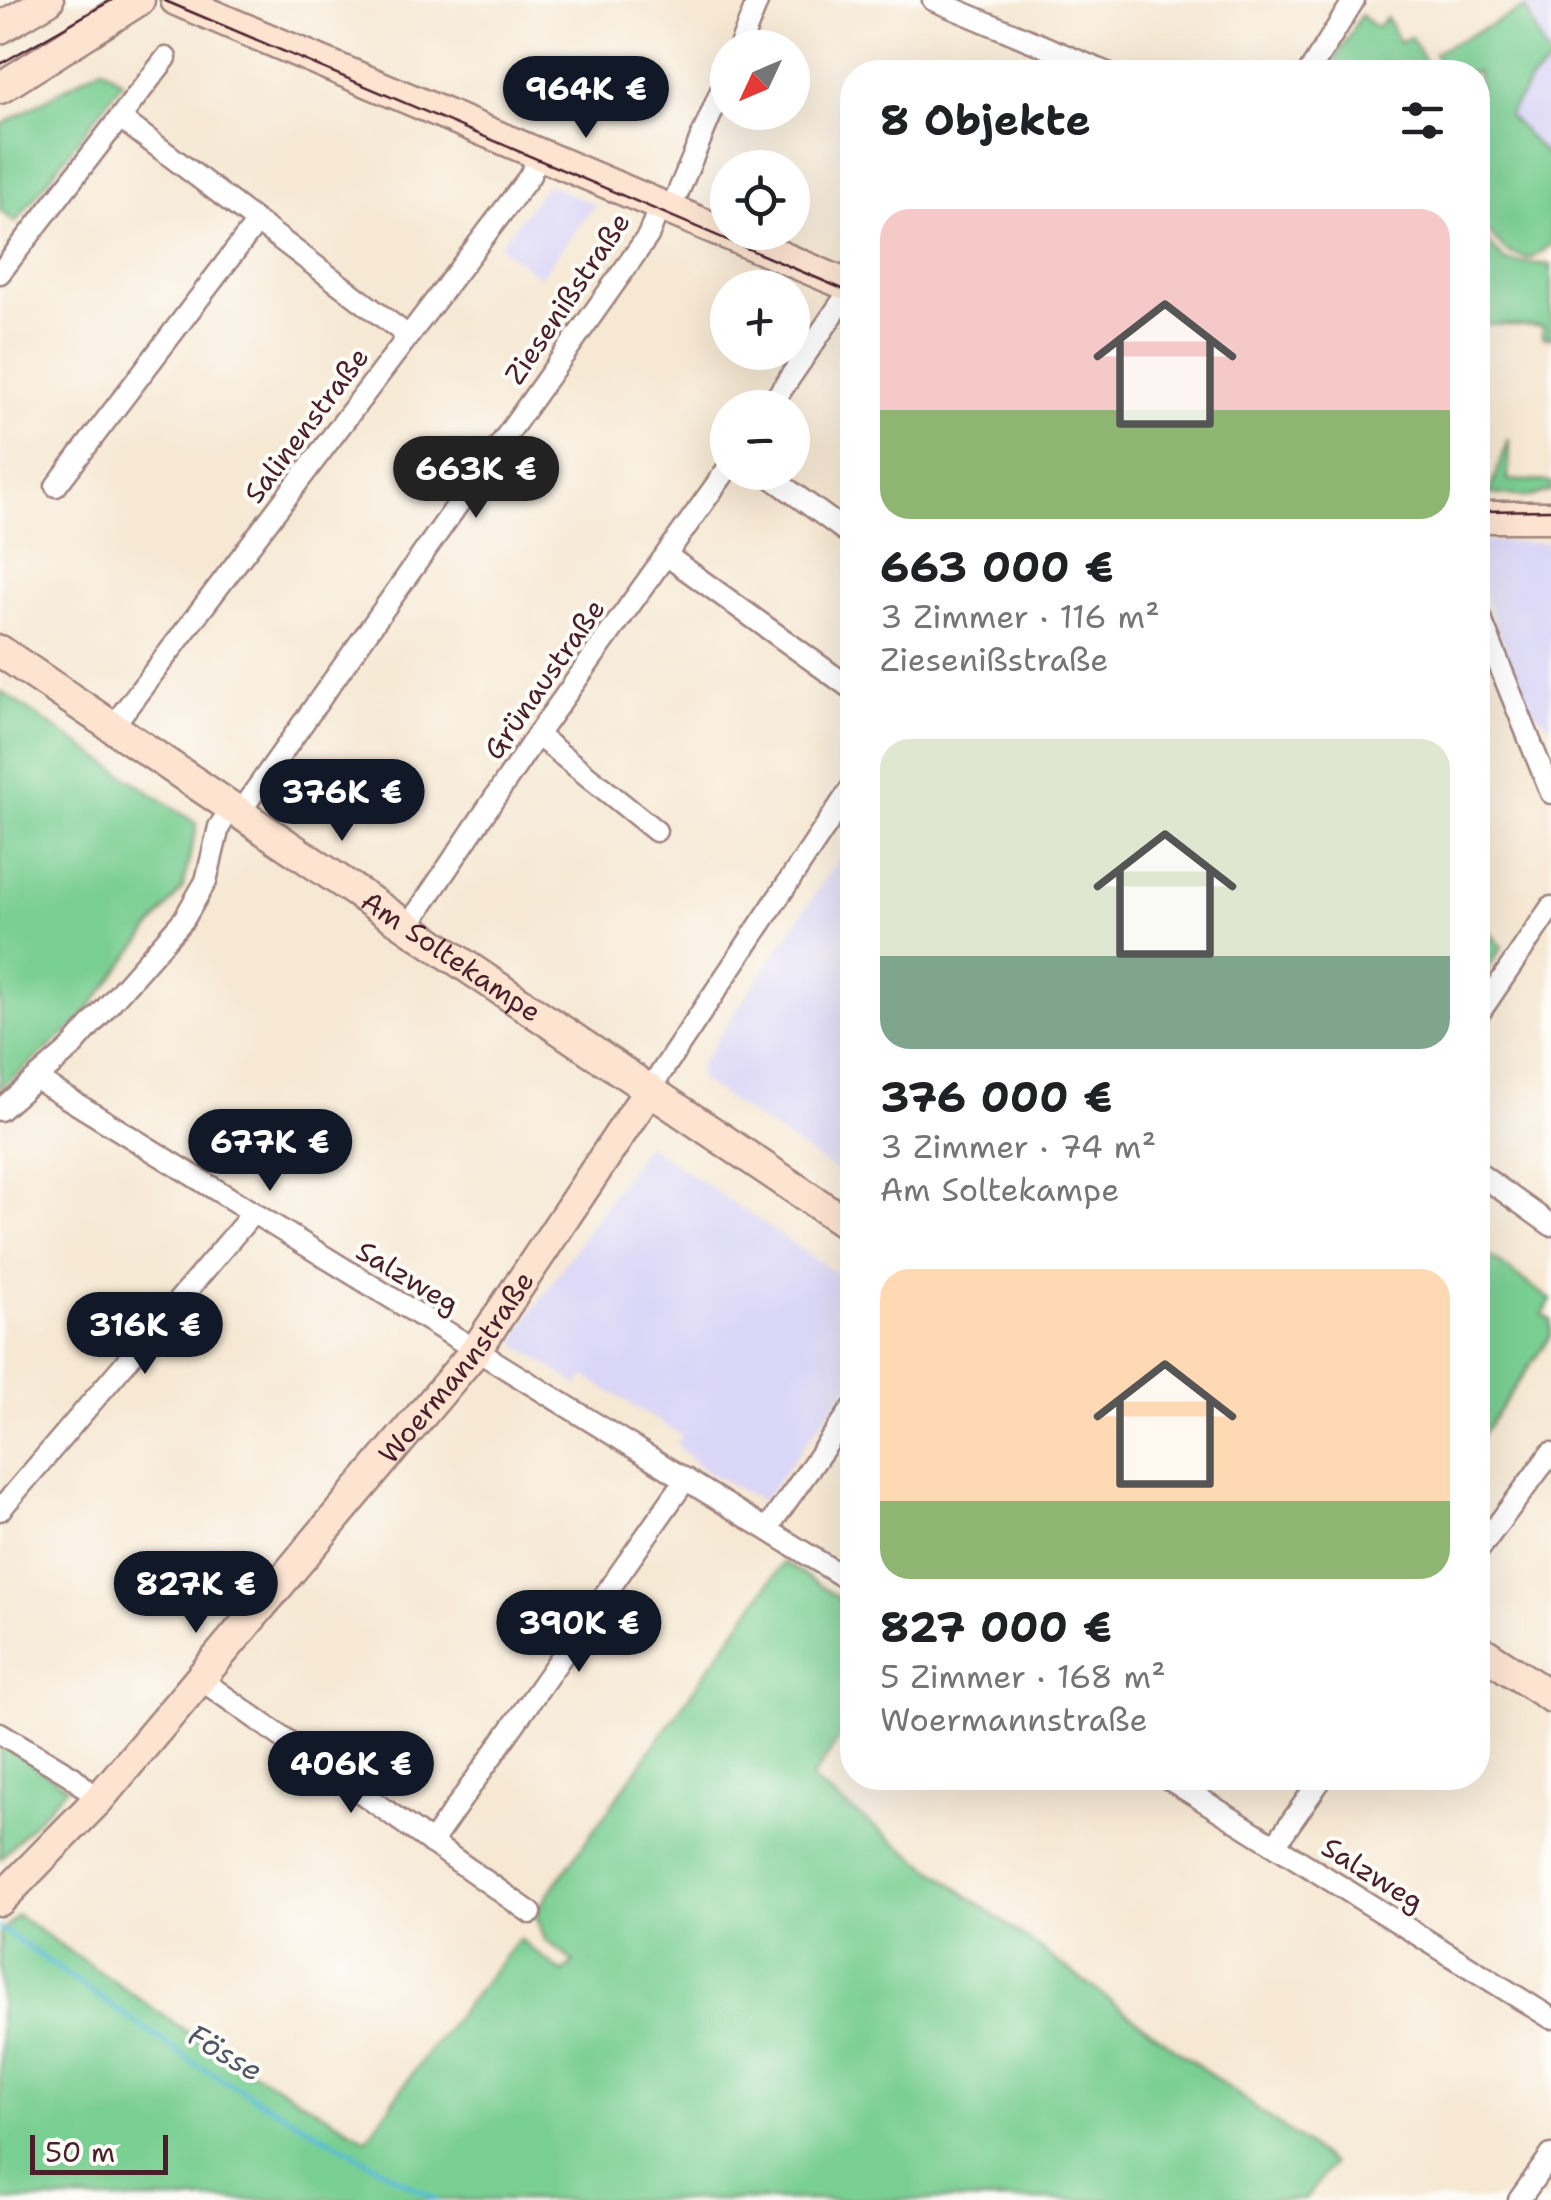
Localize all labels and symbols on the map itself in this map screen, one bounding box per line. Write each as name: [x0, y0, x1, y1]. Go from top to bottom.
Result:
north arrow: [710, 30, 810, 130]
pin: 964K €: [505, 56, 667, 141]
street label: Ziesenißstraße: [495, 205, 639, 391]
street label: Salinenstraße: [235, 339, 377, 511]
pin: 663K €: [395, 436, 557, 521]
street label: Grünaustraße: [475, 591, 613, 767]
pin: 376K €: [261, 759, 423, 844]
street label: Am Soltekampe: [354, 882, 549, 1031]
pin: 677K €: [189, 1109, 351, 1194]
street label: Salzweg: [349, 1231, 467, 1323]
street label: Woermannstraße: [370, 1263, 543, 1472]
pin: 316K €: [64, 1292, 226, 1377]
pin: 827K €: [115, 1551, 277, 1636]
pin: 390K €: [498, 1590, 660, 1675]
pin: 406K €: [270, 1731, 432, 1816]
street label: Salzweg: [1315, 1828, 1431, 1920]
water label: Fösse: [180, 2014, 270, 2091]
scale bar: [30, 2130, 168, 2174]

